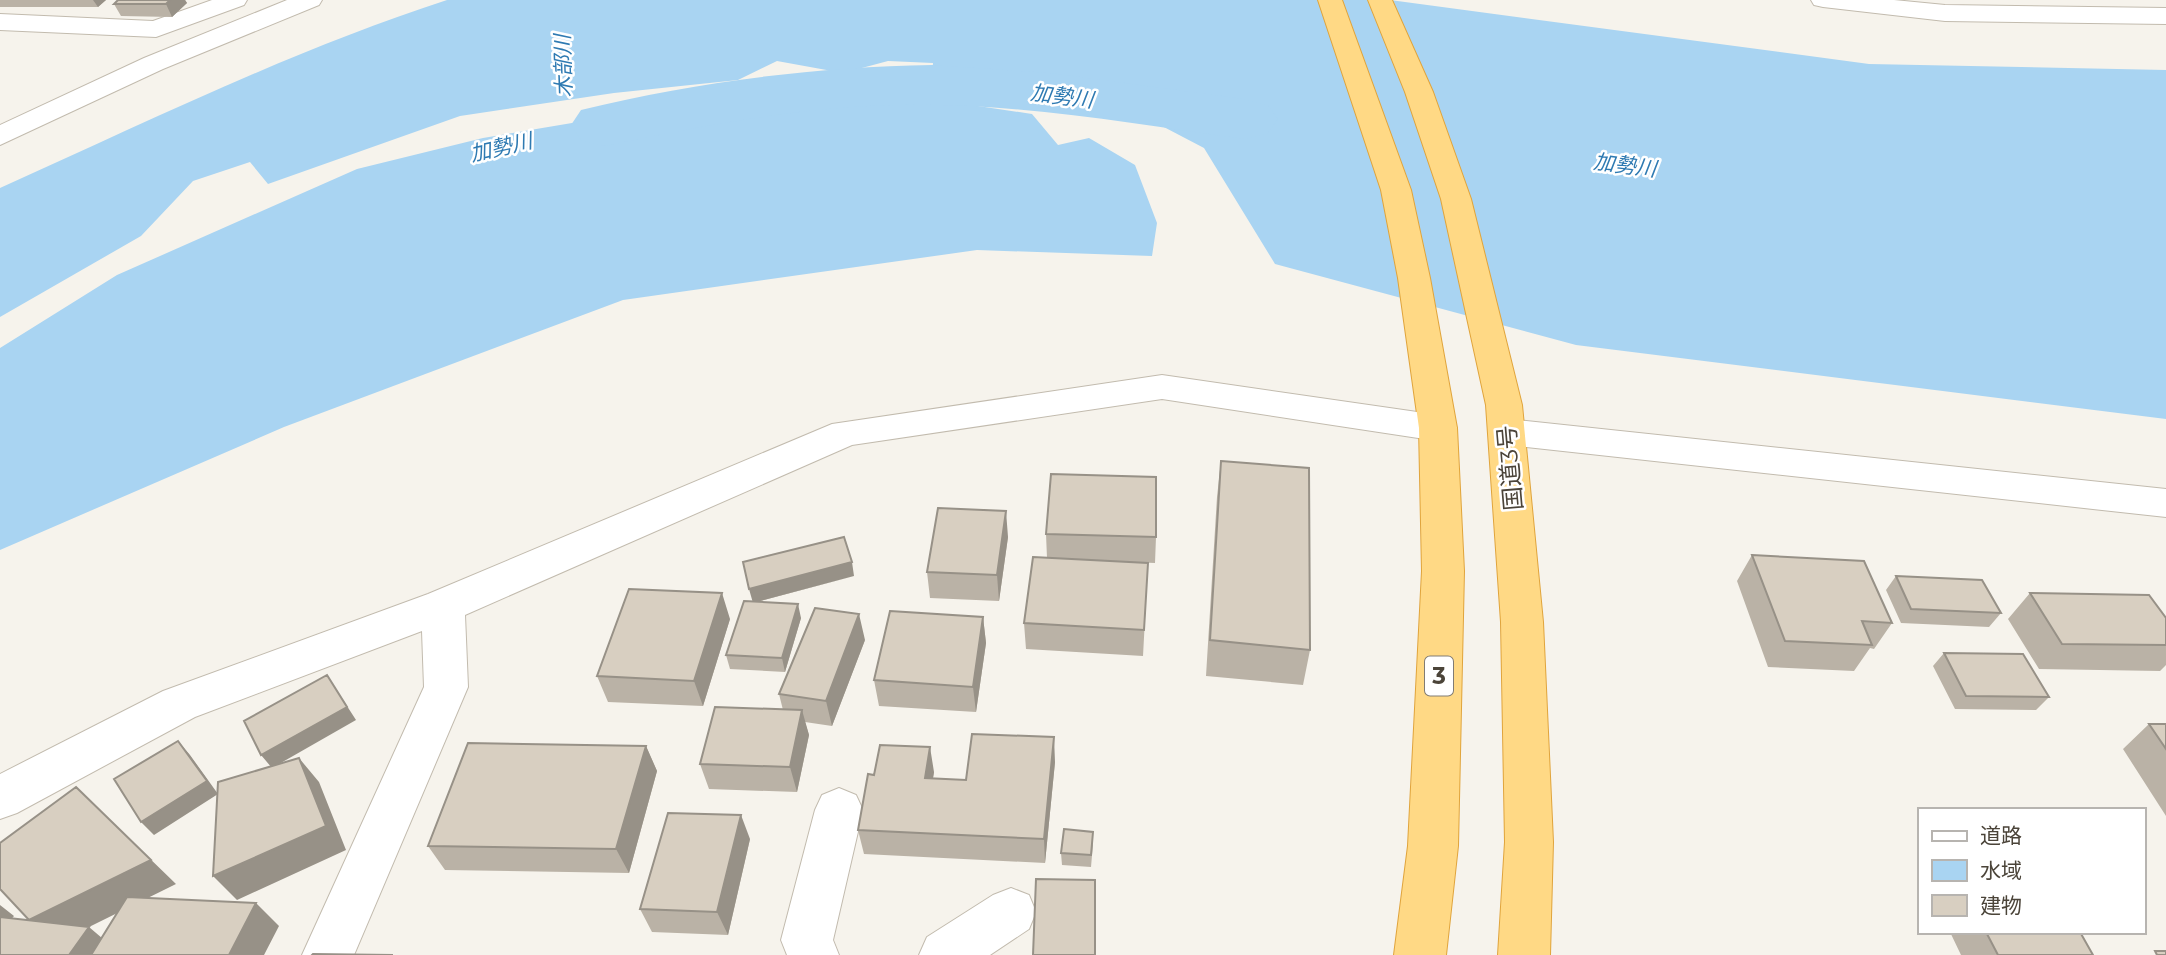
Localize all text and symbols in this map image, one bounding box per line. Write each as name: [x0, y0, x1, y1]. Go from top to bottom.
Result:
water label: 木部川: [549, 32, 577, 98]
water label: 加勢川: [1029, 80, 1097, 112]
water label: 加勢川: [467, 127, 536, 166]
water label: 加勢川: [1592, 149, 1660, 181]
street label: 国道3号: [1492, 424, 1528, 512]
road number: 3: [1425, 656, 1453, 696]
legend: [1918, 808, 2145, 934]
text: 道路: [1980, 823, 2022, 848]
text: 水域: [1980, 858, 2022, 883]
text: 建物: [1980, 893, 2022, 918]

